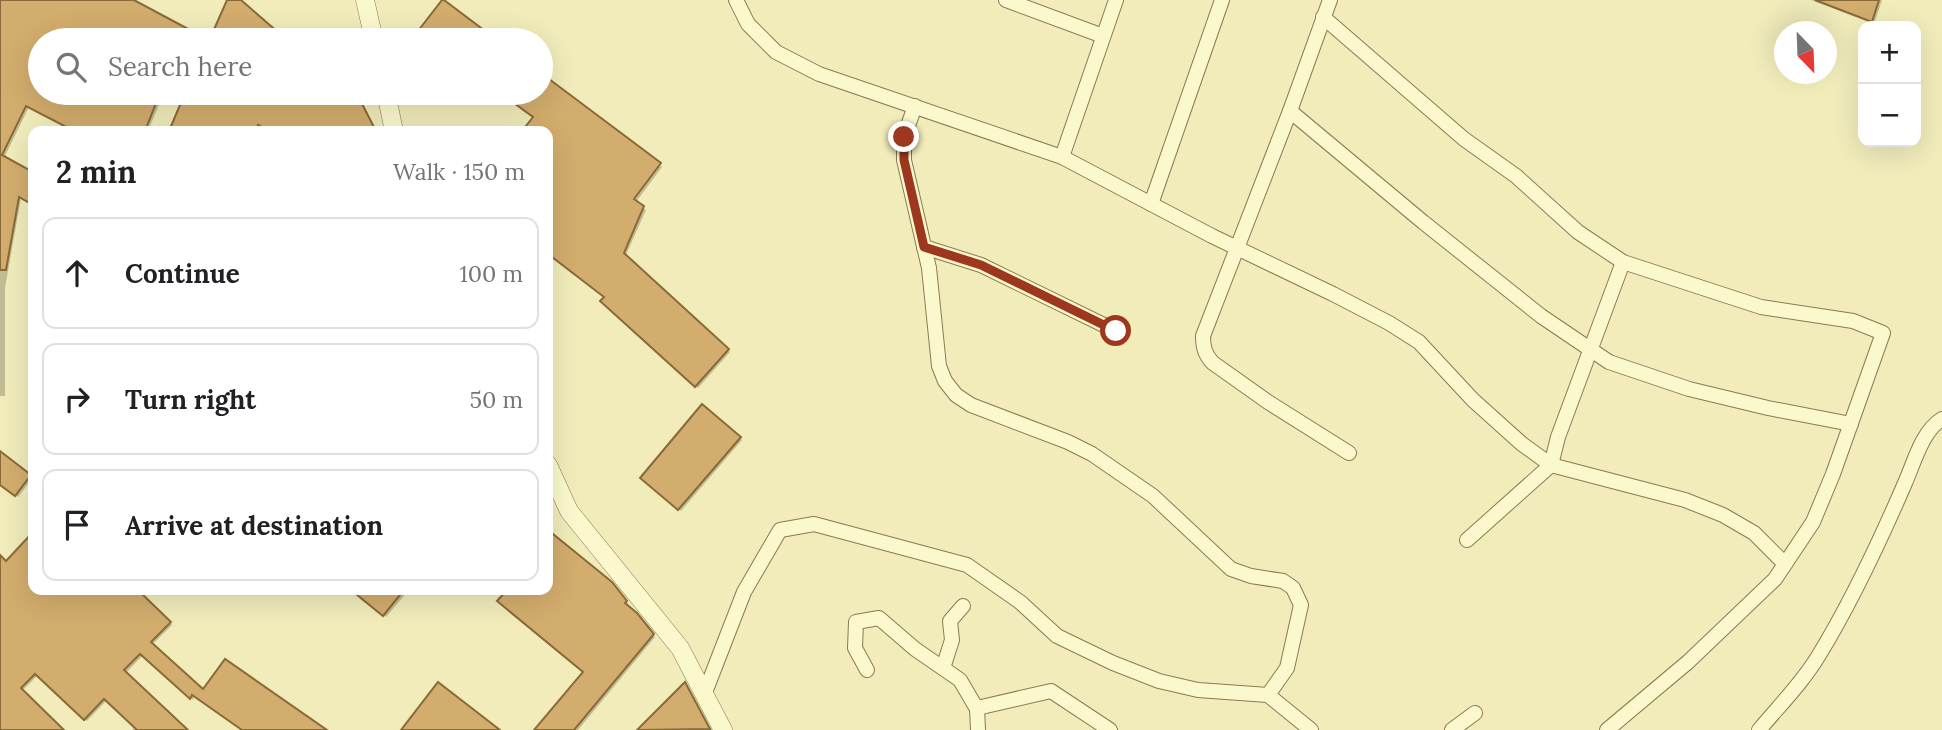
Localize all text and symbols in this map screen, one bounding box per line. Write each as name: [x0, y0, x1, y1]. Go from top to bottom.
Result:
north arrow: [1774, 21, 1837, 84]
map controls: [1858, 21, 1921, 147]
button: +: [1858, 21, 1921, 84]
search box: [28, 28, 553, 105]
icon: search: [52, 48, 90, 86]
text: Search here: [108, 50, 252, 83]
button: −: [1858, 84, 1921, 147]
route end: [888, 121, 919, 152]
text: 2 min: [56, 153, 136, 191]
text: Walk · 150 m: [393, 157, 525, 186]
icon: ahead: [58, 254, 96, 292]
text: Continue: [125, 257, 240, 290]
text: 100 m: [459, 259, 523, 288]
route start: [1100, 315, 1131, 346]
icon: right: [58, 380, 96, 418]
text: Turn right: [125, 383, 256, 416]
text: 50 m: [470, 385, 523, 414]
icon: arrive: [58, 506, 96, 544]
text: Arrive at destination: [125, 509, 383, 542]

